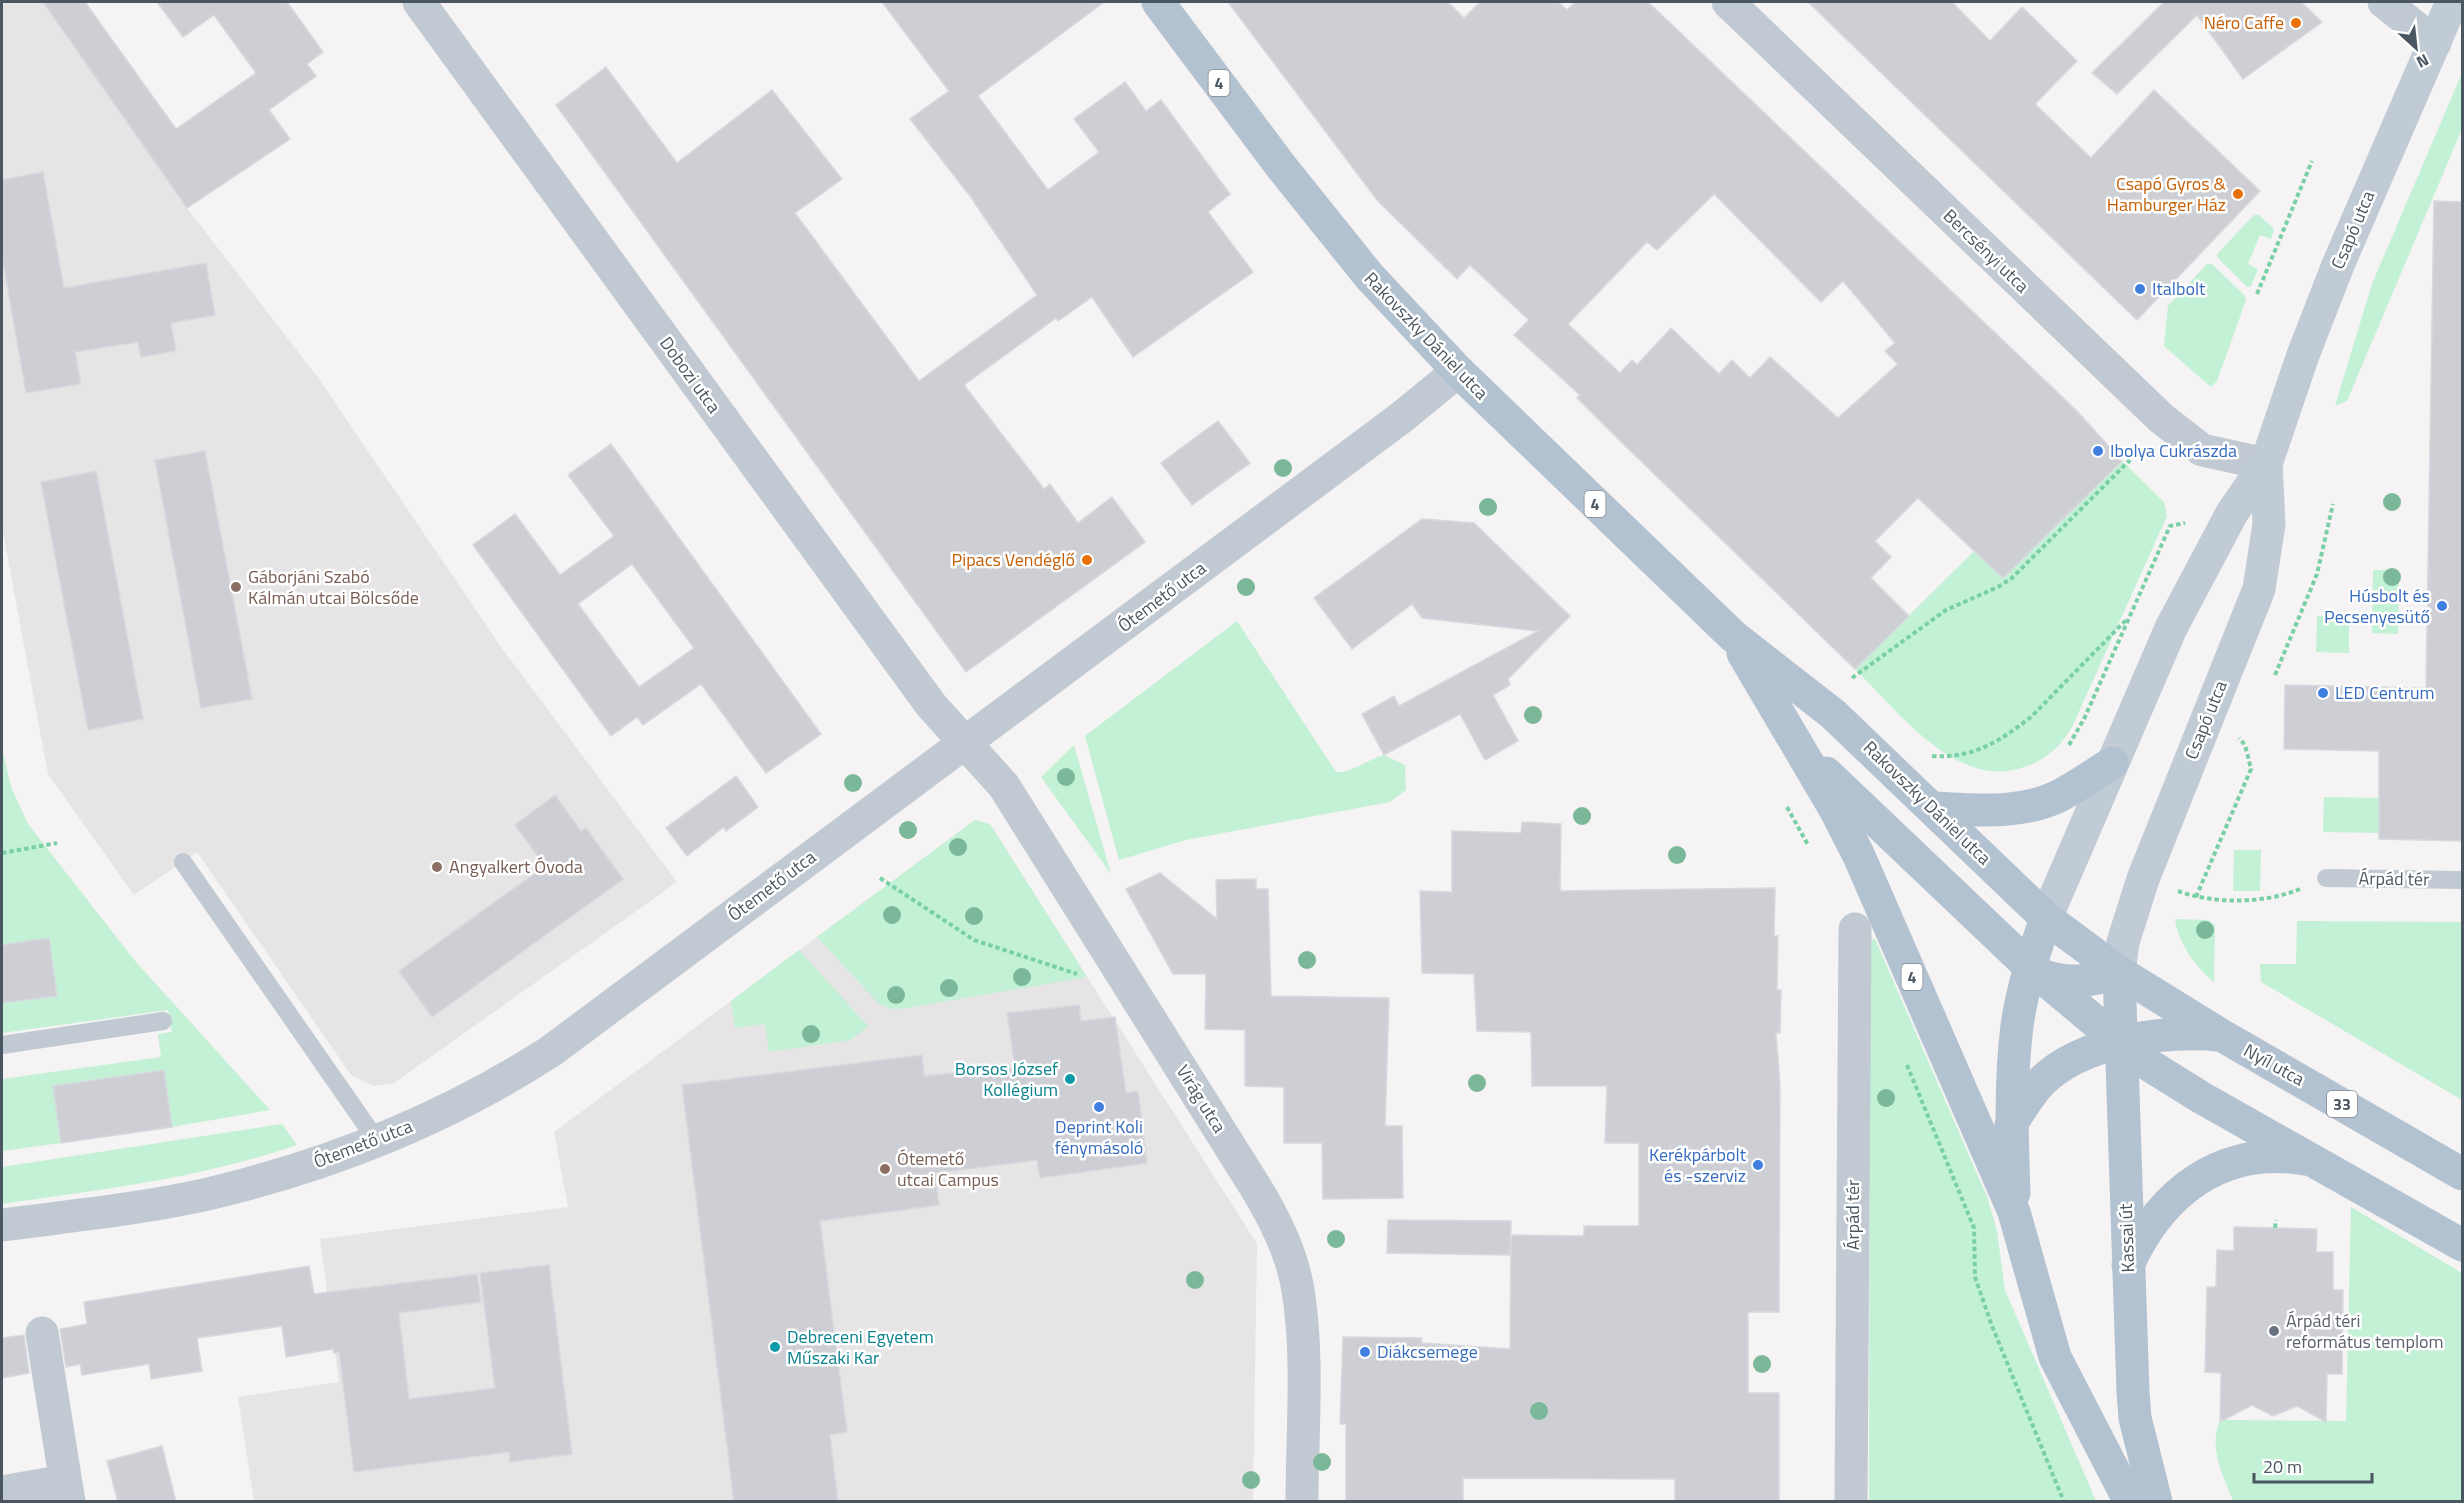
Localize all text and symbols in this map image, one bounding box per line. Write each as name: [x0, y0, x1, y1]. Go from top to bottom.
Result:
place label: Néro Caffe: [2204, 9, 2284, 36]
marker: Néro Caffe: [2289, 16, 2303, 30]
north arrow: [2386, 18, 2446, 78]
text: N: [2412, 48, 2433, 75]
road number: 4: [1208, 70, 1230, 96]
place label: Csapó Gyros & Hamburger Ház: [2107, 170, 2227, 218]
street label: Csapó utca: [2324, 186, 2381, 273]
marker: Csapó Gyros & Hamburger Ház: [2231, 187, 2245, 201]
street label: Bercsényi utca: [1937, 203, 2035, 299]
street label: Rakovszky Dániel utca: [1358, 266, 1495, 406]
place label: Italbolt: [2152, 275, 2206, 302]
marker: Italbolt: [2133, 282, 2147, 296]
street label: Dobozi utca: [653, 331, 727, 419]
place label: Ibolya Cukrászda: [2110, 437, 2237, 464]
marker: Ibolya Cukrászda: [2091, 444, 2105, 458]
road number: 4: [1584, 491, 1606, 517]
place label: Pipacs Vendéglő: [952, 546, 1075, 573]
marker: Pipacs Vendéglő: [1080, 553, 1094, 567]
street label: Ótemető utca: [1112, 555, 1211, 639]
place label: Gáborjáni Szabó Kálmán utcai Bölcsőde: [248, 563, 419, 611]
marker: Gáborjáni Szabó Kálmán utcai Bölcsőde: [229, 580, 243, 594]
place label: Húsbolt és Pecsenyesütő: [2324, 582, 2430, 630]
marker: Húsbolt és Pecsenyesütő: [2435, 599, 2449, 613]
street label: Csapó utca: [2177, 676, 2234, 763]
place label: LED Centrum: [2335, 679, 2435, 706]
marker: LED Centrum: [2316, 686, 2330, 700]
street label: Rakovszky Dániel utca: [1857, 734, 1997, 871]
street label: Ótemető utca: [722, 844, 821, 928]
place label: Angyalkert Óvoda: [449, 853, 583, 880]
marker: Angyalkert Óvoda: [430, 860, 444, 874]
street label: Árpád tér: [2358, 864, 2430, 893]
road number: 4: [1902, 964, 1922, 990]
street label: Nyíl utca: [2239, 1037, 2310, 1092]
place label: Borsos József Kollégium: [955, 1055, 1058, 1103]
street label: Virág utca: [1170, 1060, 1233, 1138]
marker: Borsos József Kollégium: [1063, 1072, 1077, 1086]
road number: 33: [2327, 1091, 2357, 1117]
marker: Deprint Koli fénymásoló: [1092, 1100, 1106, 1114]
street label: Ótemető utca: [309, 1112, 416, 1175]
place label: Deprint Koli fénymásoló: [1055, 1113, 1143, 1161]
place label: Kerékpárbolt és -szerviz: [1649, 1141, 1747, 1189]
place label: Ótemető utcai Campus: [897, 1145, 999, 1193]
marker: Kerékpárbolt és -szerviz: [1751, 1158, 1765, 1172]
marker: Ótemető utcai Campus: [878, 1162, 892, 1176]
street label: Árpád tér: [1839, 1180, 1866, 1250]
street label: Kassai út: [2112, 1202, 2141, 1273]
place label: Árpád téri református templom: [2286, 1307, 2444, 1355]
place label: Debreceni Egyetem Műszaki Kar: [787, 1323, 934, 1371]
marker: Árpád téri református templom: [2267, 1324, 2281, 1338]
place label: Diákcsemege: [1377, 1338, 1478, 1365]
marker: Debreceni Egyetem Műszaki Kar: [768, 1340, 782, 1354]
marker: Diákcsemege: [1358, 1345, 1372, 1359]
scale bar: [2254, 1446, 2372, 1484]
text: 20 m: [2263, 1453, 2302, 1480]

